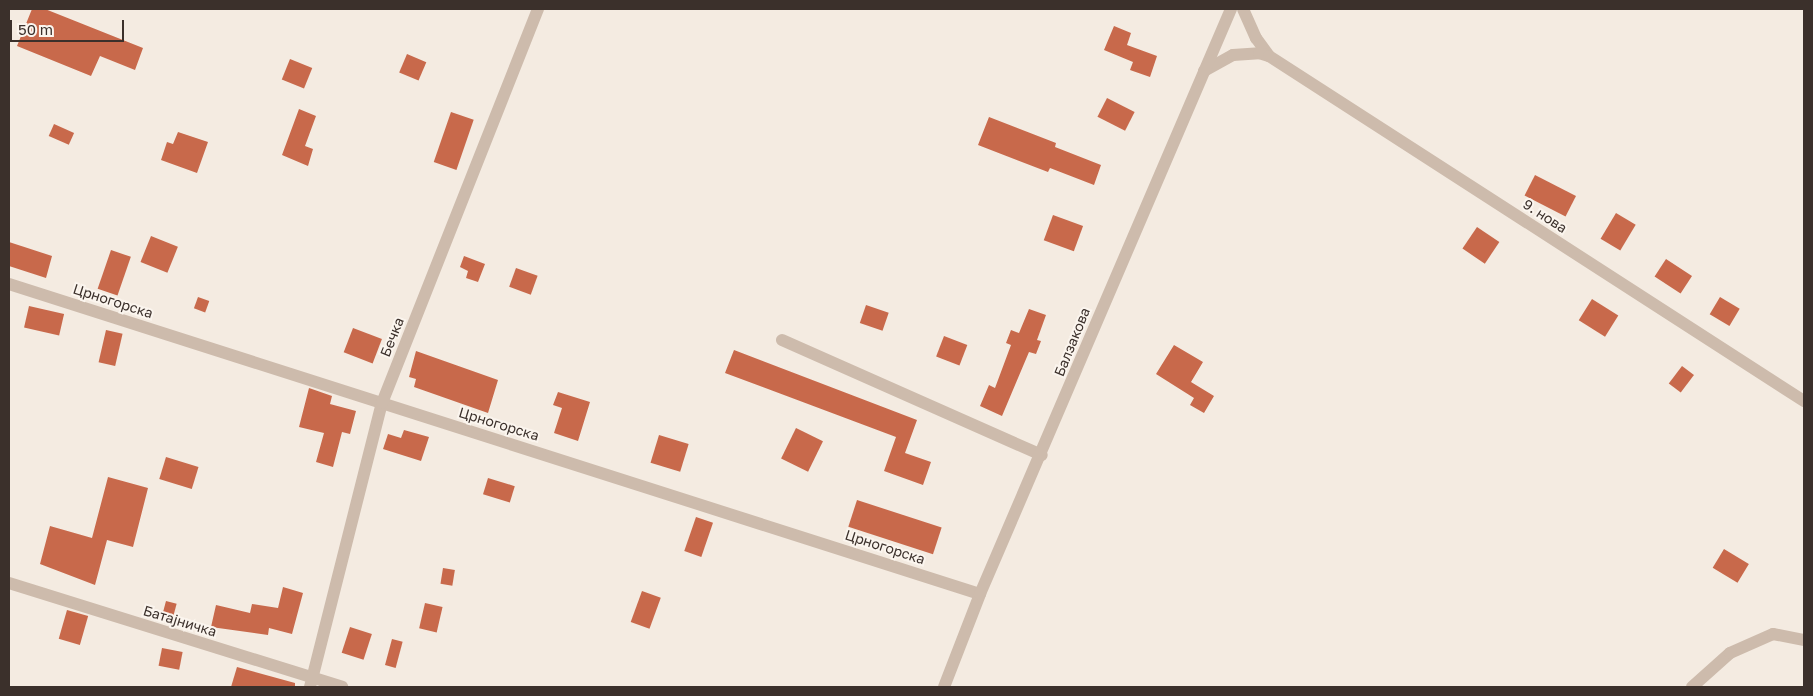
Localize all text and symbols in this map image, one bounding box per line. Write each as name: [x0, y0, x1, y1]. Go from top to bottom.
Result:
scale bar: [12, 10, 126, 42]
text: 50 m: [18, 20, 53, 38]
street label: 9. нова: [1520, 196, 1570, 236]
street label: Црногорска: [71, 280, 155, 322]
street label: Балзакова: [1051, 305, 1093, 379]
street label: Бечка: [377, 315, 407, 359]
street label: Црногорска: [457, 404, 541, 444]
street label: Црногорска: [843, 526, 927, 568]
street label: Батајничка: [141, 602, 219, 640]

